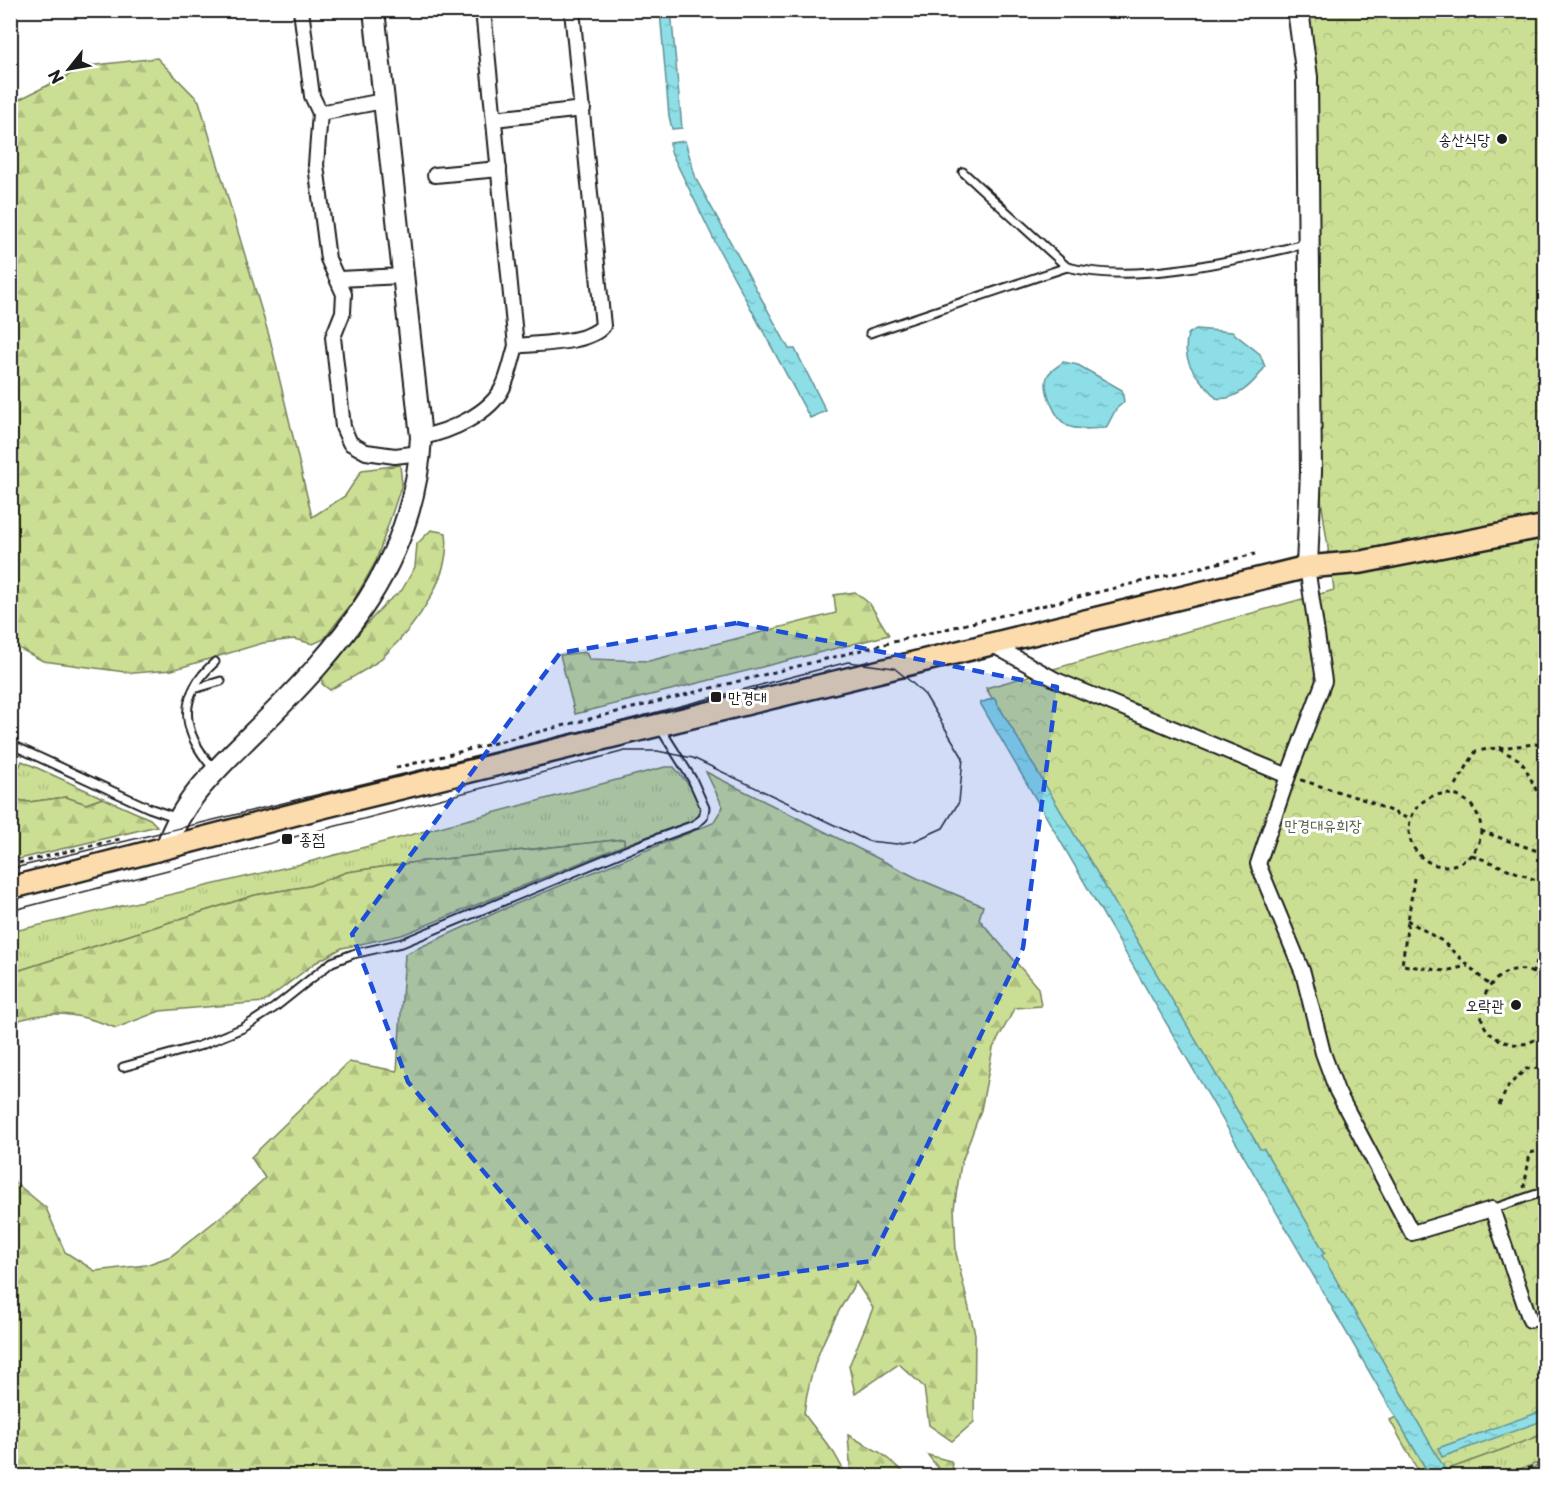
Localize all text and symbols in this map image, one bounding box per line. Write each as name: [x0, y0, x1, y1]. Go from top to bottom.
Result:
north arrow: [39, 39, 99, 99]
text: N: [42, 66, 69, 89]
place label: 송산식당: [1439, 126, 1490, 150]
marker: 송산식당: [1495, 132, 1509, 146]
place label: 만경대: [728, 684, 767, 708]
marker: 만경대: [709, 690, 723, 704]
park label: 만경대유희장: [1284, 812, 1362, 836]
place label: 종점: [299, 826, 325, 850]
marker: 종점: [280, 832, 294, 846]
place label: 오락관: [1465, 992, 1504, 1016]
marker: 오락관: [1509, 998, 1523, 1012]

